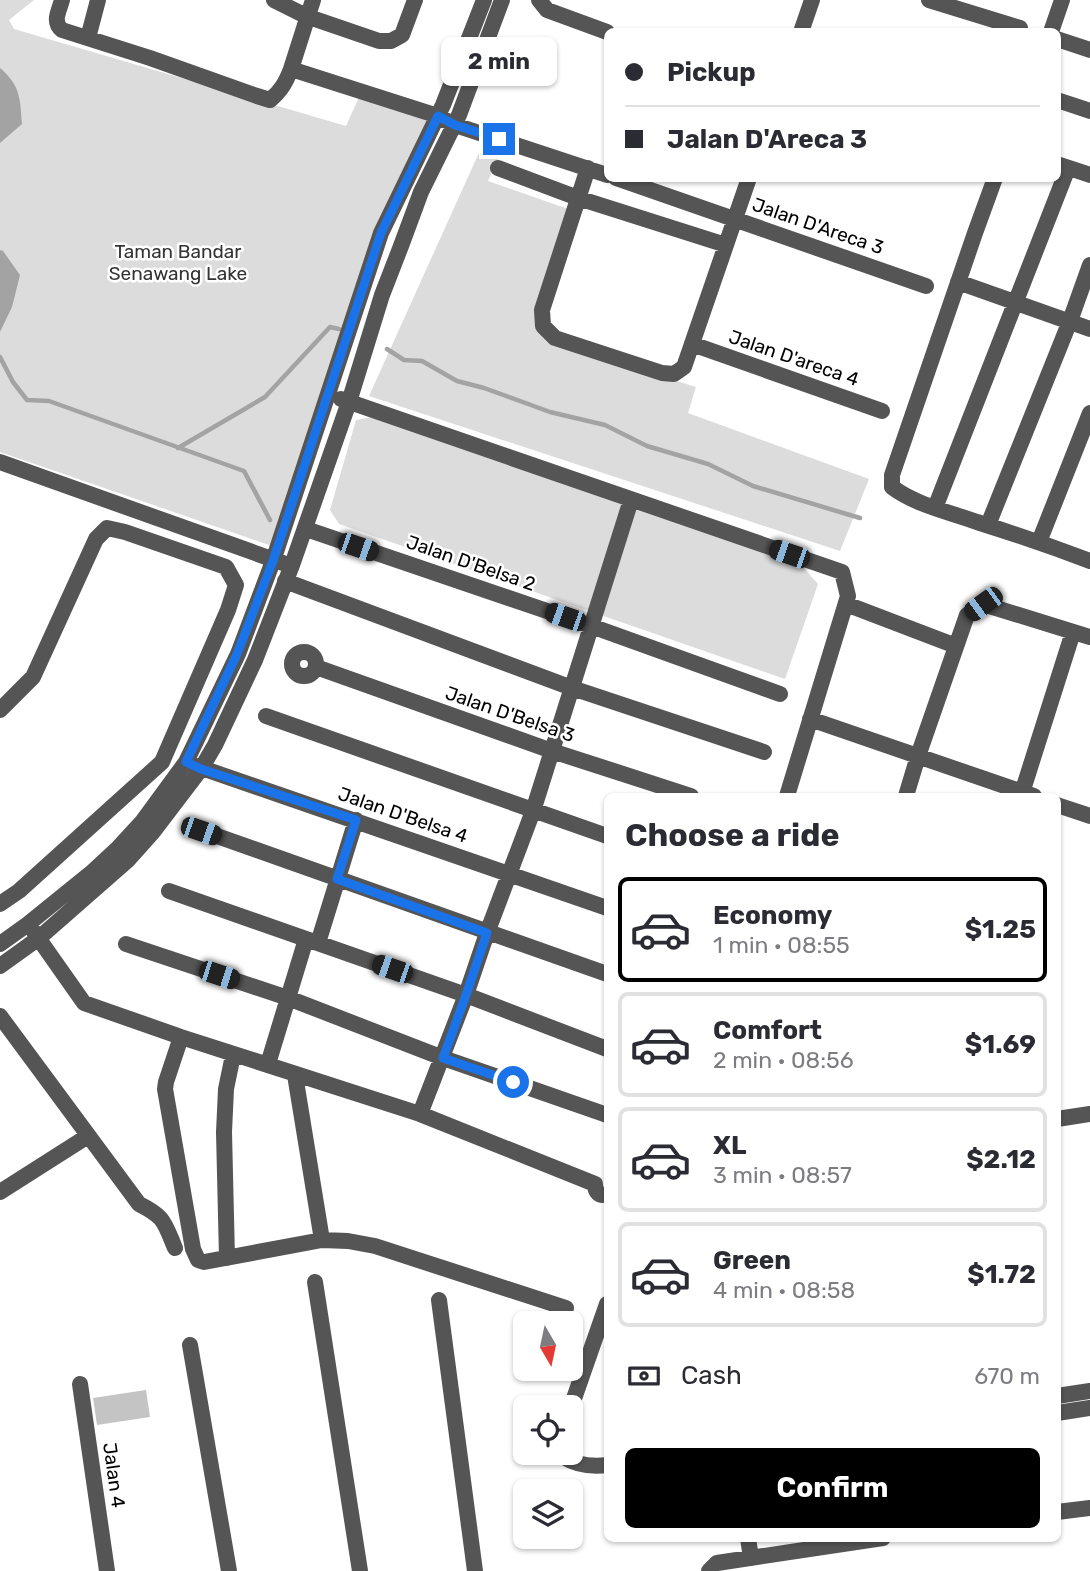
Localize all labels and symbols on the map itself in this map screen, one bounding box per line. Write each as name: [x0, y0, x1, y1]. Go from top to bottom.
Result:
callout: 2 min: [441, 38, 557, 86]
route end: [483, 123, 515, 155]
street label: Jalan D'Areca 3: [749, 193, 887, 259]
park label: Taman Bandar Senawang Lake: [109, 240, 247, 285]
street label: Jalan D'areca 4: [726, 325, 862, 391]
car: [335, 530, 382, 564]
street label: Jalan D'Belsa 2: [403, 530, 539, 596]
car: [766, 537, 813, 571]
car: [960, 583, 1007, 625]
car: [542, 600, 589, 634]
street label: Jalan D'Belsa 3: [442, 681, 578, 747]
street label: Jalan D'Belsa 4: [335, 782, 471, 848]
car: [178, 814, 225, 848]
car: [369, 952, 416, 986]
car: [196, 959, 243, 991]
route start: [497, 1066, 529, 1098]
north arrow: [513, 1311, 583, 1381]
street label: Jalan 4: [98, 1441, 130, 1509]

